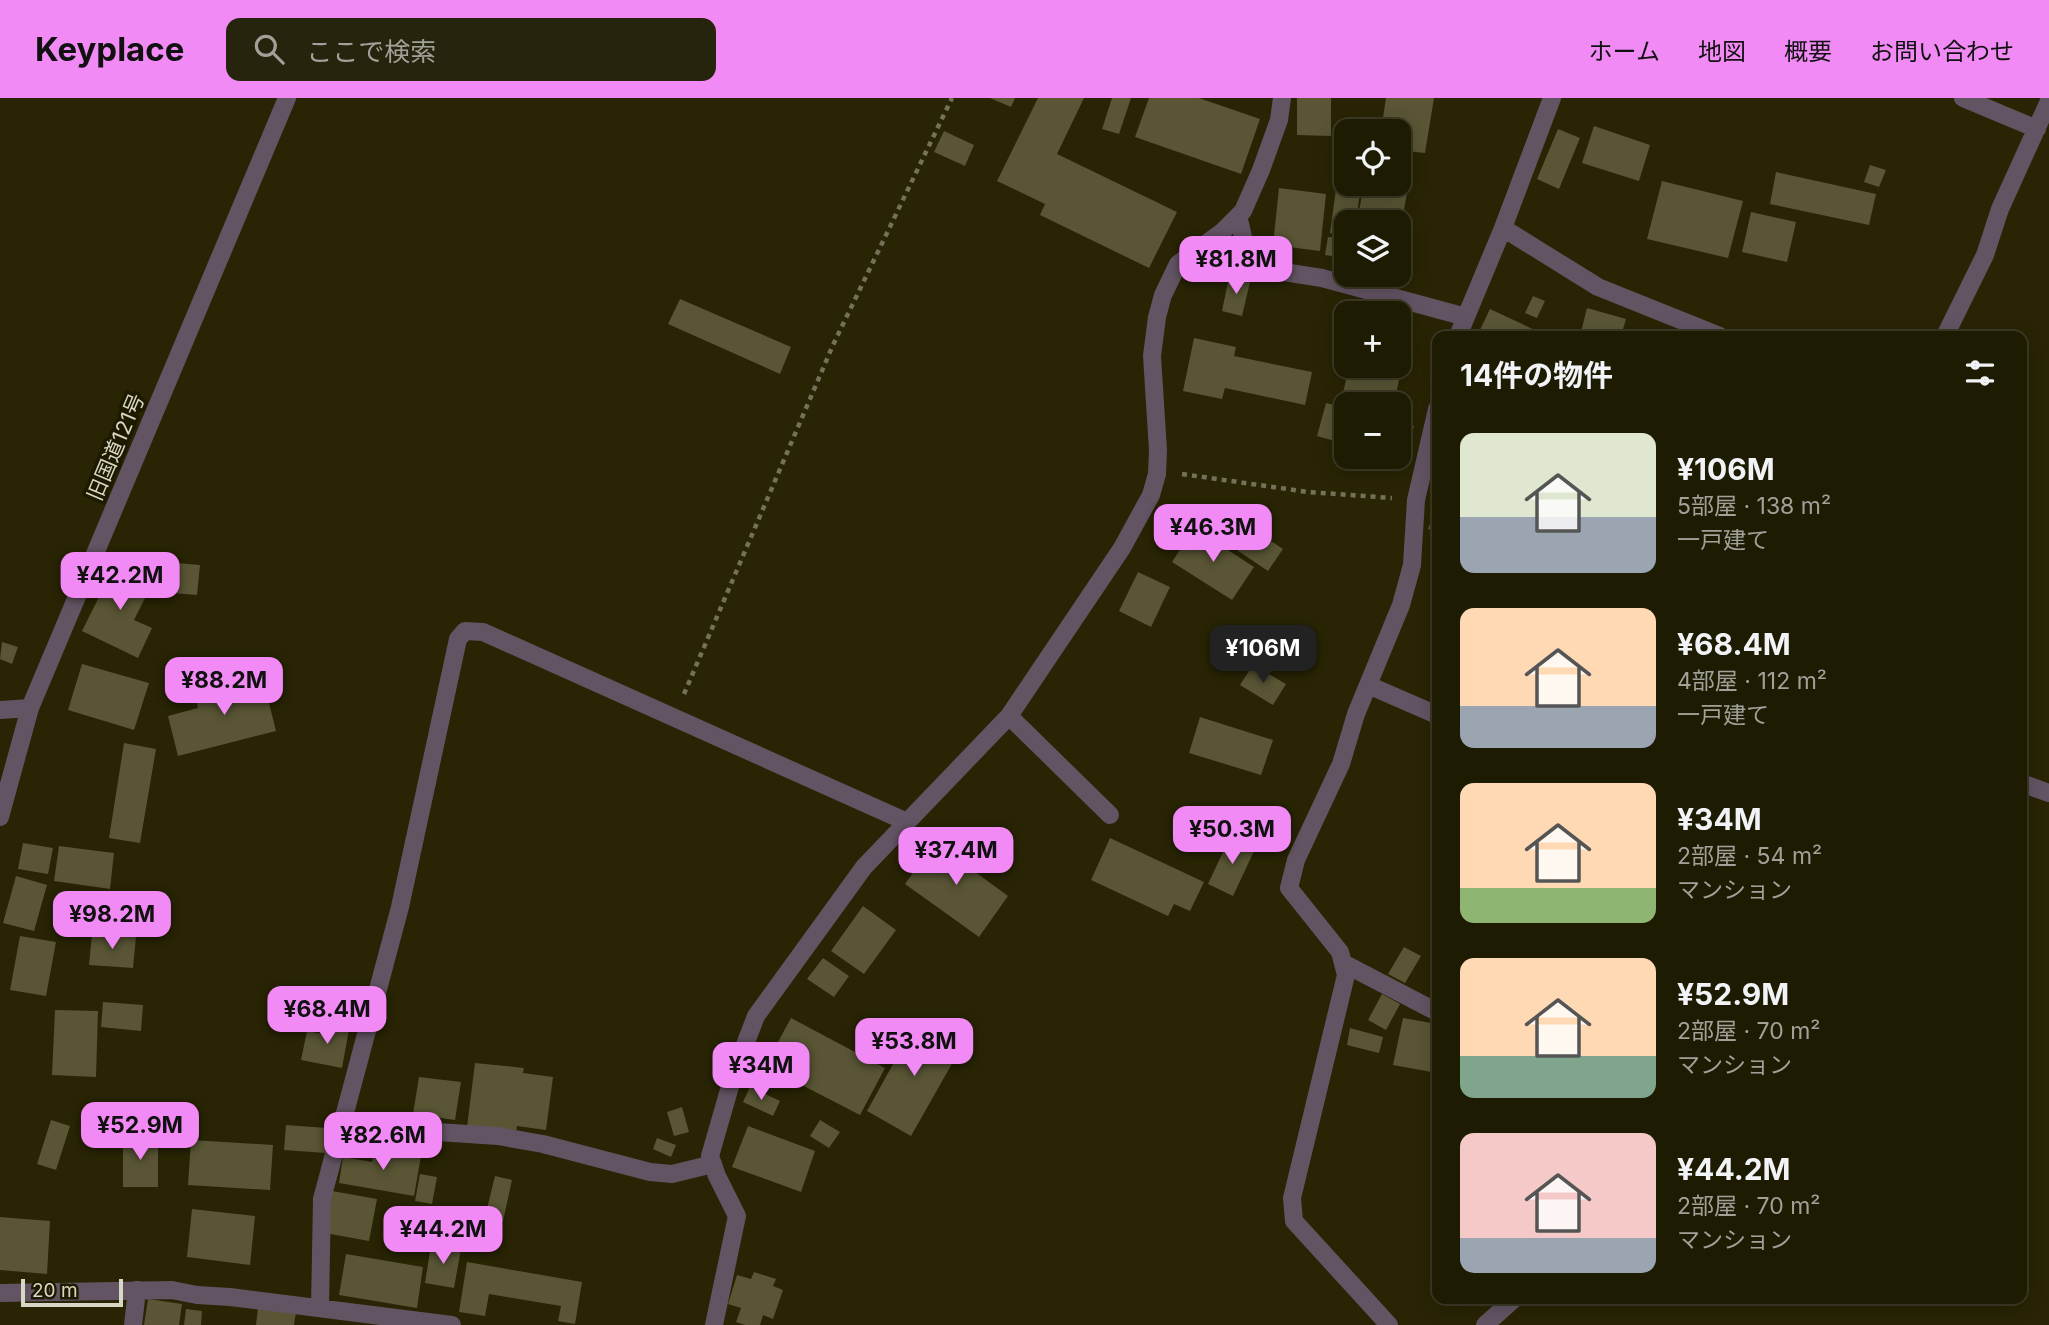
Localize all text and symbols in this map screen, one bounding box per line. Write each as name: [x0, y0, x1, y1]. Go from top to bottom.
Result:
search box: [226, 18, 716, 81]
text: Keyplace: [35, 29, 184, 69]
icon: search: [250, 30, 288, 68]
text: ここで検索: [306, 36, 436, 67]
text: ホーム: [1589, 37, 1660, 66]
text: 地図: [1698, 37, 1746, 66]
text: 概要: [1784, 37, 1832, 66]
text: お問い合わせ: [1870, 37, 2014, 66]
map controls: [1334, 119, 1411, 469]
button: locate: [1334, 119, 1411, 196]
button: layers: [1334, 210, 1411, 287]
pin: ¥81.8M: [1179, 236, 1293, 296]
text: ¥81.8M: [1195, 245, 1277, 273]
button: +: [1334, 301, 1411, 378]
icon: filters: [1961, 354, 1999, 392]
text: 14件の物件: [1460, 357, 1613, 393]
street label: 旧国道121号: [82, 390, 149, 504]
button: −: [1334, 392, 1411, 469]
text: ¥106M: [1677, 451, 1775, 487]
icon: home: [1516, 461, 1600, 545]
text: 5部屋 · 138 m²: [1677, 492, 1831, 520]
pin: ¥46.3M: [1156, 504, 1270, 564]
text: ¥46.3M: [1170, 513, 1256, 541]
text: 一戸建て: [1677, 526, 1769, 554]
pin: ¥42.2M: [63, 552, 177, 612]
text: ¥42.2M: [77, 561, 163, 589]
pin: ¥106M: [1214, 626, 1312, 685]
text: ¥68.4M: [1677, 626, 1791, 662]
text: ¥106M: [1226, 634, 1300, 662]
icon: home: [1516, 636, 1600, 720]
pin: ¥88.2M: [167, 658, 281, 717]
text: ¥88.2M: [181, 666, 267, 694]
text: 4部屋 · 112 m²: [1677, 667, 1827, 695]
text: 一戸建て: [1677, 701, 1769, 729]
text: ¥34M: [1677, 801, 1762, 837]
pin: ¥50.3M: [1175, 806, 1289, 866]
icon: home: [1516, 811, 1600, 895]
text: ¥50.3M: [1189, 815, 1275, 843]
pin: ¥37.4M: [899, 828, 1013, 887]
text: ¥37.4M: [914, 836, 998, 864]
text: 2部屋 · 54 m²: [1677, 842, 1822, 870]
text: マンション: [1677, 876, 1792, 904]
pin: ¥98.2M: [55, 892, 169, 951]
text: ¥98.2M: [69, 900, 155, 928]
text: ¥52.9M: [1677, 976, 1789, 1012]
pin: ¥68.4M: [270, 986, 384, 1046]
icon: home: [1516, 986, 1600, 1070]
text: ¥68.4M: [283, 995, 371, 1023]
text: 2部屋 · 70 m²: [1677, 1017, 1821, 1045]
pin: ¥53.8M: [857, 1018, 971, 1078]
text: ¥53.8M: [871, 1027, 957, 1055]
pin: ¥34M: [720, 1042, 802, 1102]
text: ¥34M: [729, 1051, 793, 1079]
text: マンション: [1677, 1051, 1792, 1079]
pin: ¥52.9M: [83, 1102, 197, 1162]
text: ¥52.9M: [97, 1111, 183, 1139]
pin: ¥82.6M: [326, 1112, 440, 1172]
text: ¥82.6M: [340, 1121, 426, 1149]
text: ¥44.2M: [1677, 1151, 1791, 1187]
icon: home: [1516, 1161, 1600, 1245]
text: 2部屋 · 70 m²: [1677, 1192, 1821, 1220]
pin: ¥44.2M: [386, 1206, 500, 1266]
text: ¥44.2M: [399, 1215, 487, 1243]
text: マンション: [1677, 1226, 1792, 1254]
scale bar: [21, 1276, 122, 1308]
text: 20 m: [32, 1279, 78, 1302]

